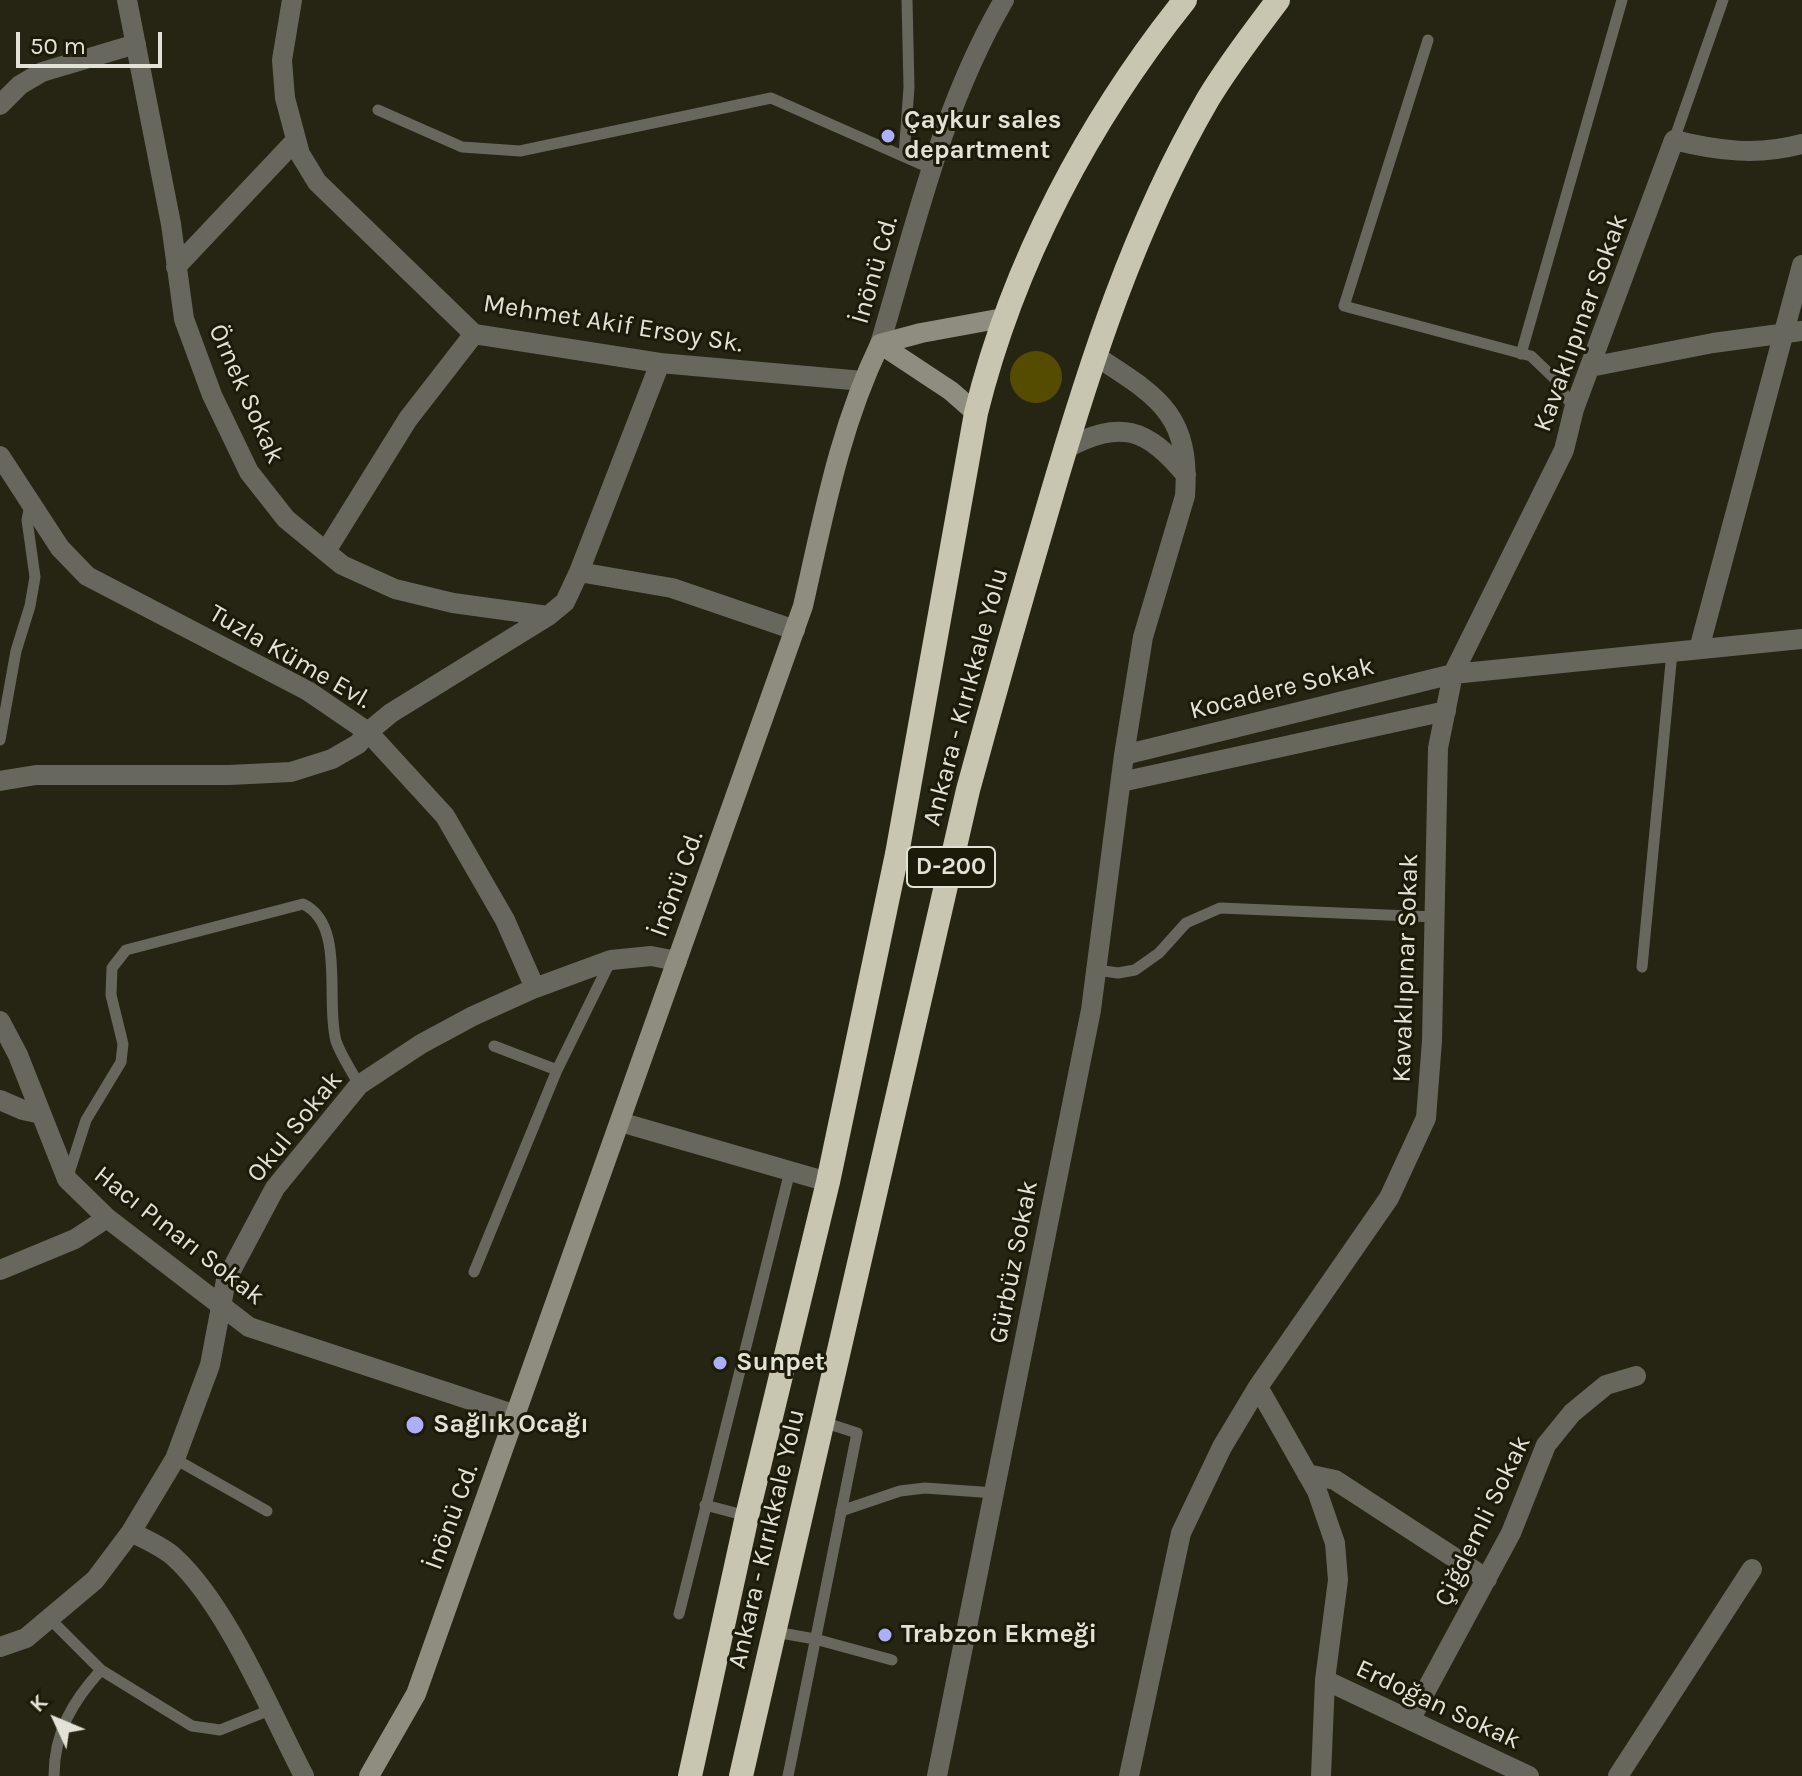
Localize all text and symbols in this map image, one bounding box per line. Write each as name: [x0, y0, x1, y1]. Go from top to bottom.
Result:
scale bar: [20, 16, 166, 66]
text: 50 m: [30, 32, 86, 60]
place label: Çaykur sales department: [904, 105, 1062, 166]
marker: Çaykur sales department: [879, 127, 897, 145]
street label: Kavaklıpınar Sokak: [1527, 210, 1635, 436]
street label: İnönü Cd.: [845, 212, 905, 328]
street label: Mehmet Akif Ersoy Sk.: [481, 288, 745, 360]
street label: Örnek Sokak: [201, 319, 291, 469]
street label: Ankara - Kırıkkale Yolu: [917, 565, 1015, 829]
street label: Tuzla Küme Evl.: [203, 598, 377, 716]
street label: Kocadere Sokak: [1187, 651, 1377, 727]
street label: İnönü Cd.: [643, 827, 711, 941]
road number: D-200: [907, 847, 995, 887]
street label: Kavaklıpınar Sokak: [1386, 853, 1426, 1083]
street label: Okul Sokak: [241, 1065, 349, 1189]
street label: Hacı Pınarı Sokak: [87, 1160, 271, 1312]
street label: Gürbüz Sokak: [983, 1178, 1045, 1346]
place label: Sunpet: [736, 1347, 825, 1379]
marker: Sunpet: [711, 1354, 729, 1372]
street label: Ankara - Kırıkkale Yolu: [722, 1406, 812, 1672]
place label: Sağlık Ocağı: [433, 1409, 589, 1441]
marker: Sağlık Ocağı: [404, 1414, 426, 1436]
street label: Çiğdemli Sokak: [1428, 1430, 1538, 1612]
street label: İnönü Cd.: [418, 1460, 486, 1574]
place label: Trabzon Ekmeği: [901, 1619, 1097, 1651]
marker: Trabzon Ekmeği: [876, 1626, 894, 1644]
street label: Erdoğan Sokak: [1351, 1653, 1525, 1757]
north arrow: [16, 1680, 96, 1760]
text: K: [24, 1689, 53, 1718]

